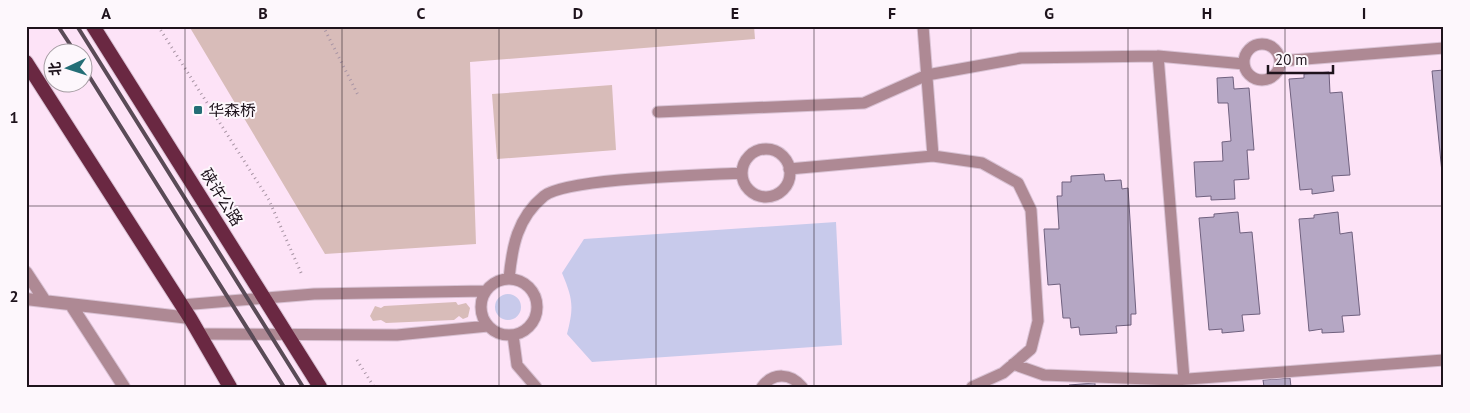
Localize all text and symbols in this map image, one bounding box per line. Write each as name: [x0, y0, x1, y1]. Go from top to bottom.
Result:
text: A: [101, 3, 111, 23]
text: B: [258, 3, 268, 23]
text: C: [417, 3, 426, 23]
text: D: [573, 3, 583, 23]
text: E: [731, 3, 739, 23]
text: F: [888, 3, 896, 23]
text: G: [1044, 3, 1054, 23]
text: H: [1202, 3, 1212, 23]
text: I: [1362, 3, 1366, 23]
north arrow: [42, 42, 92, 92]
scale bar: [1268, 42, 1332, 74]
text: 20 m: [1275, 50, 1308, 69]
text: 北: [46, 61, 64, 77]
place label: 华森桥: [208, 100, 256, 120]
marker: 华森桥: [192, 104, 204, 116]
text: 1: [9, 107, 19, 127]
street label: 硖许公路: [197, 165, 247, 229]
text: 2: [9, 286, 19, 306]

